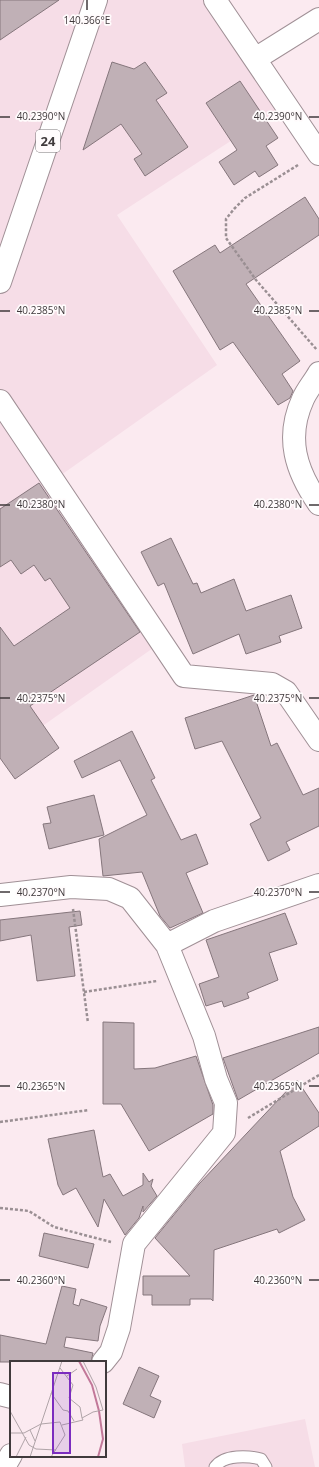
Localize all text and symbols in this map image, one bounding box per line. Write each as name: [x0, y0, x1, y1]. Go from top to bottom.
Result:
text: 140.366°E: [64, 13, 110, 27]
text: 40.2390°N: [17, 109, 65, 123]
text: 40.2390°N: [254, 109, 302, 123]
road number: 24: [36, 130, 60, 152]
text: 40.2385°N: [17, 303, 65, 317]
text: 40.2385°N: [254, 303, 302, 317]
text: 40.2380°N: [17, 497, 65, 511]
text: 40.2380°N: [254, 497, 302, 511]
text: 40.2375°N: [17, 691, 65, 705]
text: 40.2375°N: [254, 691, 302, 705]
text: 40.2370°N: [17, 885, 65, 899]
text: 40.2370°N: [254, 885, 302, 899]
text: 40.2365°N: [17, 1079, 65, 1093]
text: 40.2365°N: [254, 1079, 302, 1093]
text: 40.2360°N: [17, 1273, 65, 1287]
text: 40.2360°N: [254, 1273, 302, 1287]
inset map: [10, 1361, 106, 1457]

